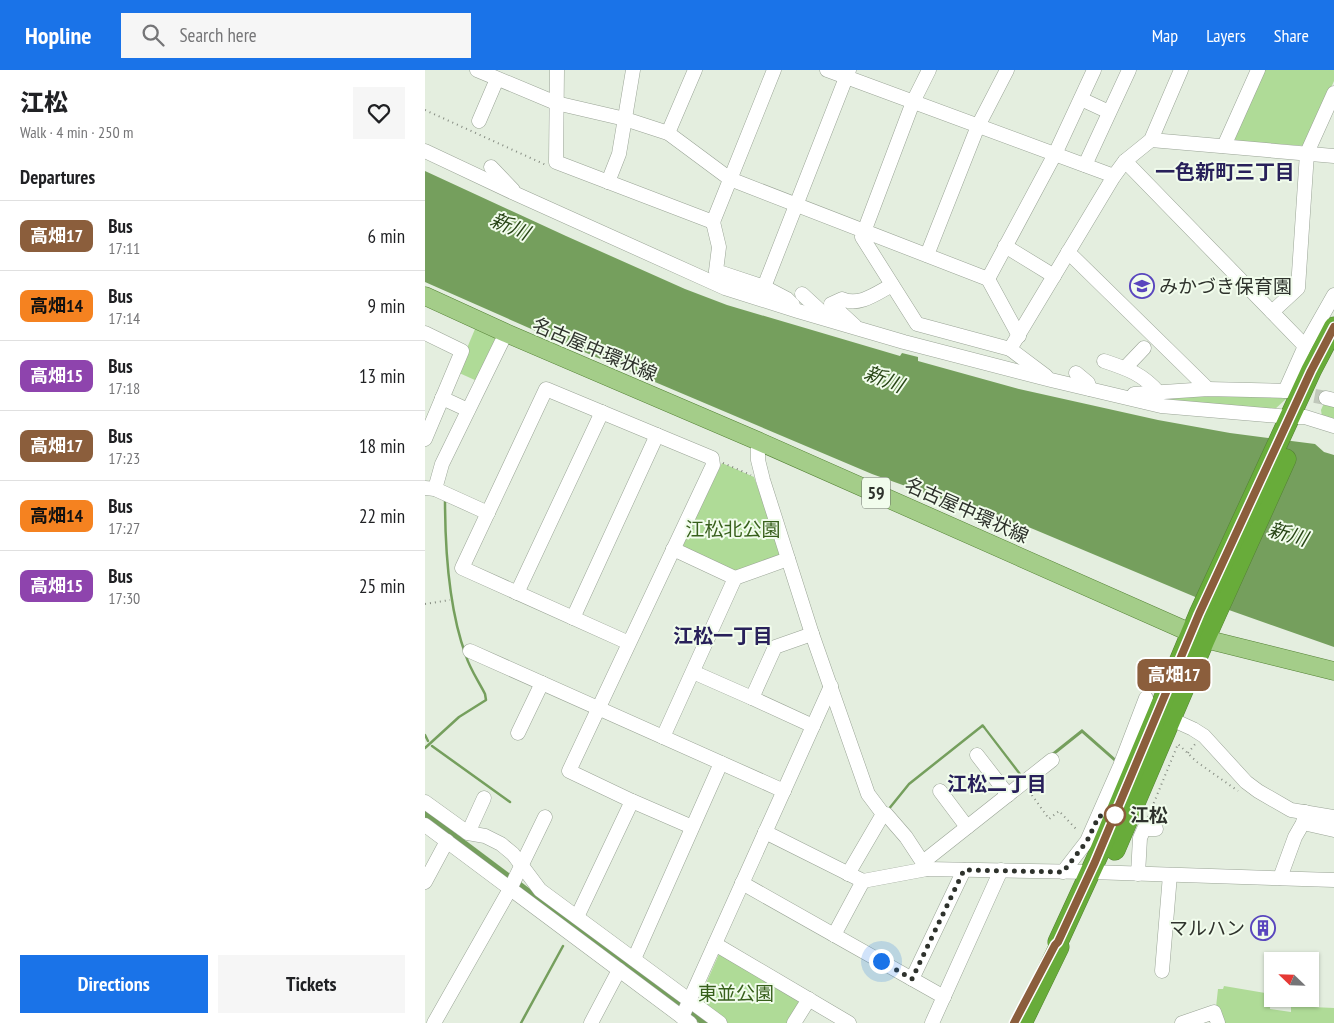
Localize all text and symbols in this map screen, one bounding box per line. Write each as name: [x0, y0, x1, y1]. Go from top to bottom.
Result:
search box: [121, 13, 471, 58]
text: Hopline: [25, 20, 91, 51]
icon: search: [139, 21, 167, 49]
text: Search here: [179, 23, 257, 47]
text: Map: [1152, 24, 1178, 47]
text: Layers: [1206, 24, 1246, 47]
text: Share: [1274, 24, 1309, 47]
text: 江松: [20, 87, 68, 118]
button: heart: [353, 87, 405, 139]
text: Walk · 4 min · 250 m: [20, 122, 133, 142]
district label: 一色新町三丁目: [1155, 159, 1295, 185]
text: Departures: [20, 165, 95, 189]
water label: 新川: [487, 206, 535, 247]
text: Bus: [108, 214, 133, 238]
text: 高畑17: [30, 224, 83, 247]
text: 6 min: [368, 224, 405, 248]
text: 17:11: [108, 238, 140, 258]
school or university icon: みかづき保育園: [1129, 273, 1155, 299]
place label: みかづき保育園: [1159, 274, 1292, 298]
text: Bus: [108, 284, 133, 308]
text: 高畑14: [30, 294, 83, 317]
text: 9 min: [368, 294, 405, 318]
text: 17:14: [108, 308, 140, 328]
street label: 名古屋中環状線: [529, 312, 661, 386]
text: Bus: [108, 354, 133, 378]
water label: 新川: [861, 360, 909, 399]
text: 高畑15: [30, 364, 83, 387]
text: 13 min: [359, 364, 405, 388]
text: 17:18: [108, 378, 140, 398]
text: Bus: [108, 424, 133, 448]
text: 高畑17: [30, 434, 83, 457]
text: 18 min: [359, 434, 405, 458]
text: 17:23: [108, 448, 140, 468]
street label: 名古屋中環状線: [901, 472, 1033, 548]
road number: 59: [862, 478, 890, 508]
text: Bus: [108, 494, 133, 518]
text: 高畑14: [30, 504, 83, 527]
text: 22 min: [359, 504, 405, 528]
water label: 新川: [1265, 516, 1313, 553]
park label: 江松北公園: [685, 517, 781, 541]
text: 17:27: [108, 518, 140, 538]
text: Bus: [108, 564, 133, 588]
text: 高畑15: [30, 574, 83, 597]
text: 25 min: [359, 574, 405, 598]
text: 17:30: [108, 588, 140, 608]
district label: 江松一丁目: [673, 623, 773, 649]
line badge: 高畑17: [1139, 659, 1209, 691]
text: 高畑17: [1147, 663, 1201, 686]
district label: 江松二丁目: [947, 771, 1047, 797]
place label: 江松: [1130, 803, 1168, 827]
marker: 江松: [1104, 804, 1126, 826]
building icon: マルハン: [1250, 915, 1276, 941]
place label: マルハン: [1169, 916, 1245, 940]
your location: [869, 949, 894, 974]
north arrow: [1264, 952, 1319, 1008]
map controls: [1264, 952, 1319, 1007]
button: Directions: [20, 955, 208, 1013]
button: Tickets: [218, 955, 405, 1013]
park label: 東並公園: [698, 981, 774, 1005]

